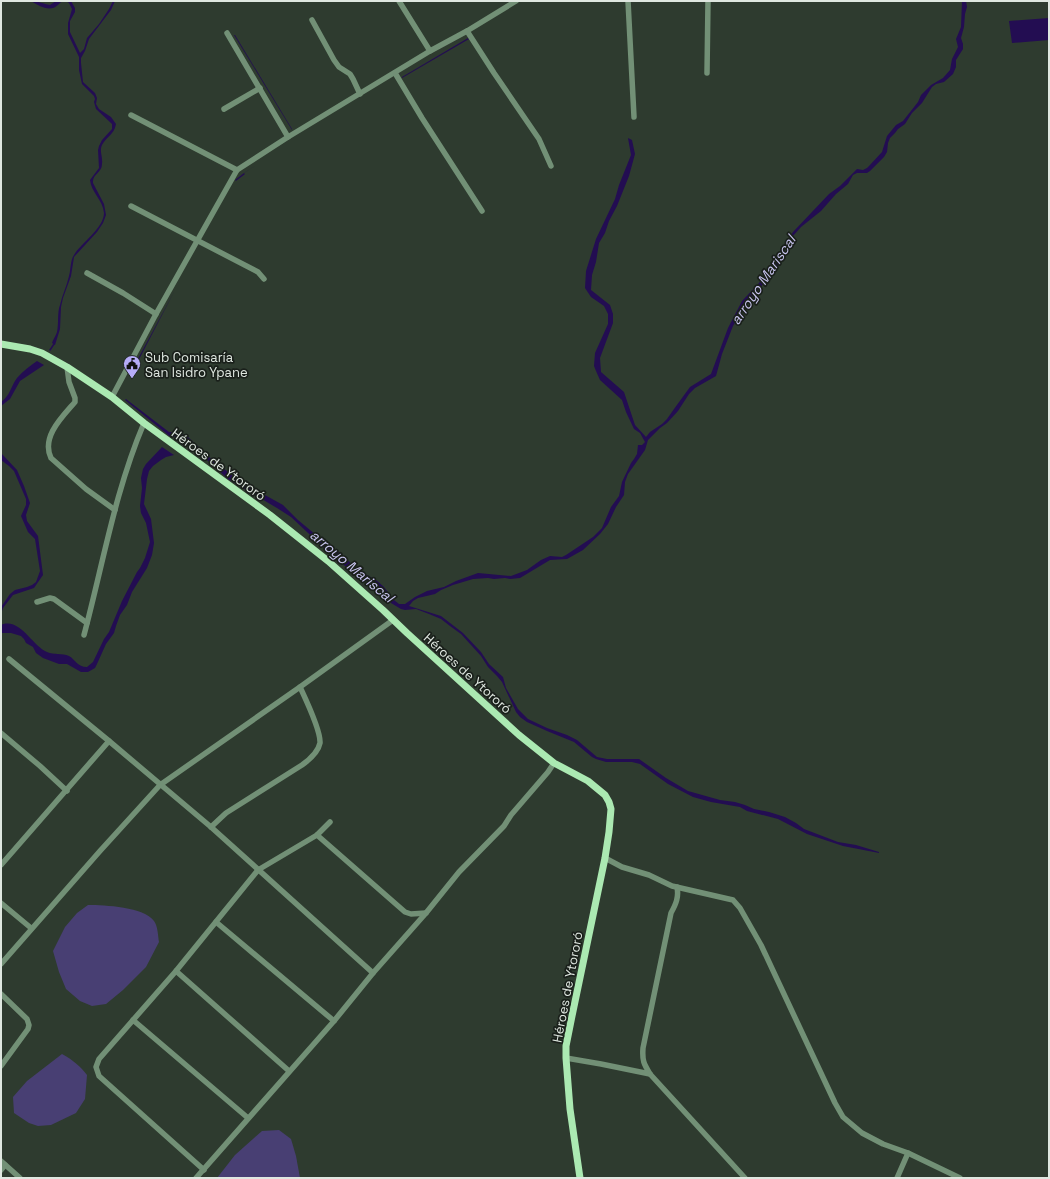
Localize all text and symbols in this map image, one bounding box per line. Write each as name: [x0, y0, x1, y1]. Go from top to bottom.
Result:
water label: arroyo Mariscal: [726, 231, 800, 328]
place label: Sub Comisaría San Isidro Ypane: [145, 349, 248, 381]
public building icon: Sub Comisaría San Isidro Ypane: [122, 354, 142, 379]
street label: Héroes de Ytororó: [168, 424, 269, 504]
water label: arroyo Mariscal: [306, 526, 399, 607]
street label: Héroes de Ytororó: [420, 629, 515, 717]
street label: Héroes de Ytororó: [548, 930, 587, 1044]

